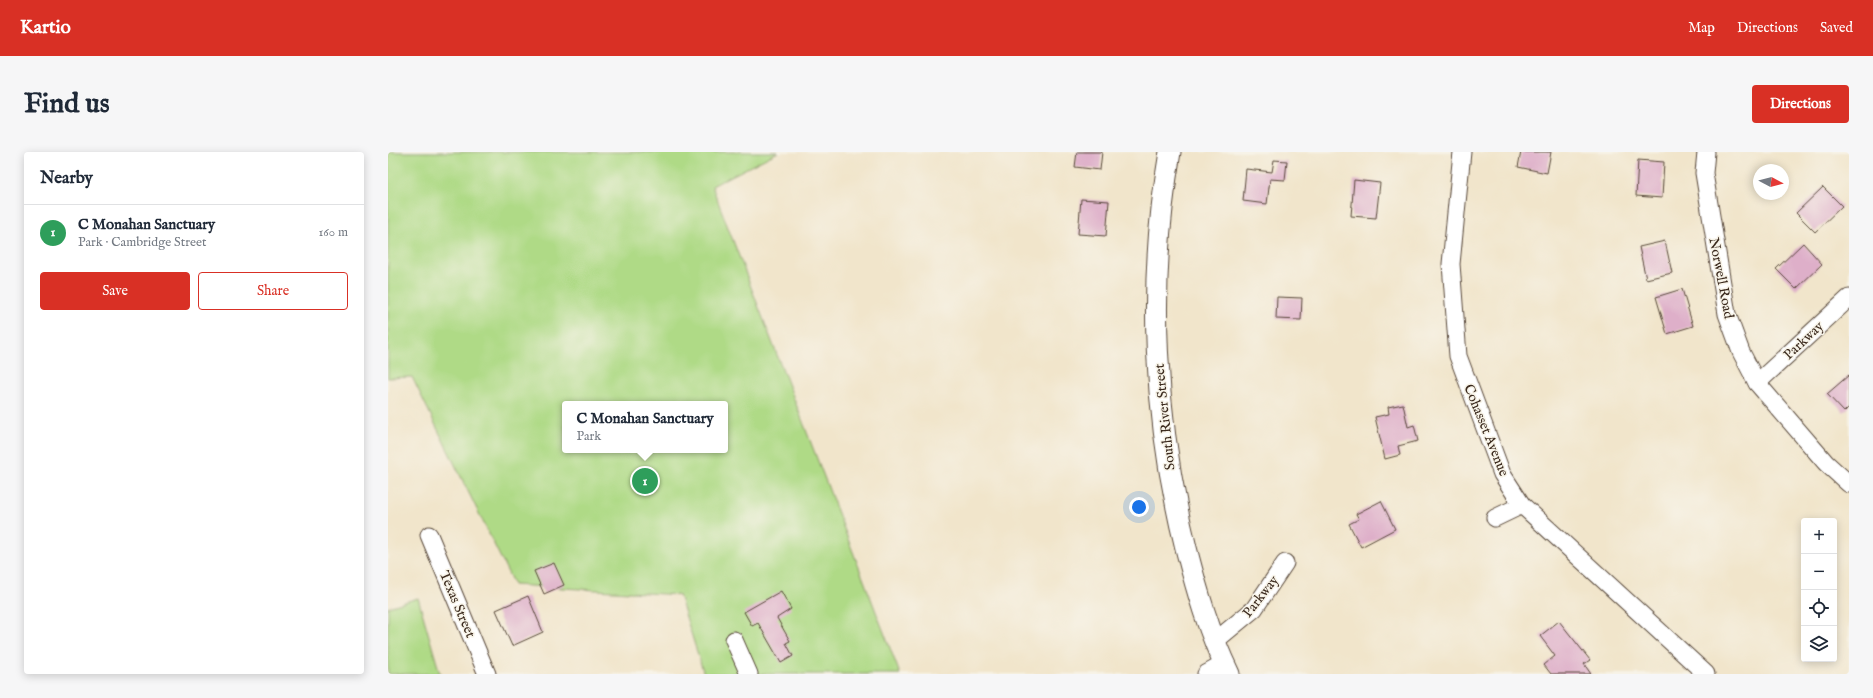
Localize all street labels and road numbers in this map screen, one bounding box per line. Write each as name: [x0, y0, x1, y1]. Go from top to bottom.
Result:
street label: Norwell Road: [1704, 236, 1738, 321]
street label: Parkway: [1780, 318, 1828, 364]
street label: South River Street: [1150, 363, 1180, 471]
street label: Cohasset Avenue: [1459, 382, 1513, 480]
street label: Texas Street: [435, 568, 479, 641]
street label: Parkway: [1239, 572, 1283, 621]

